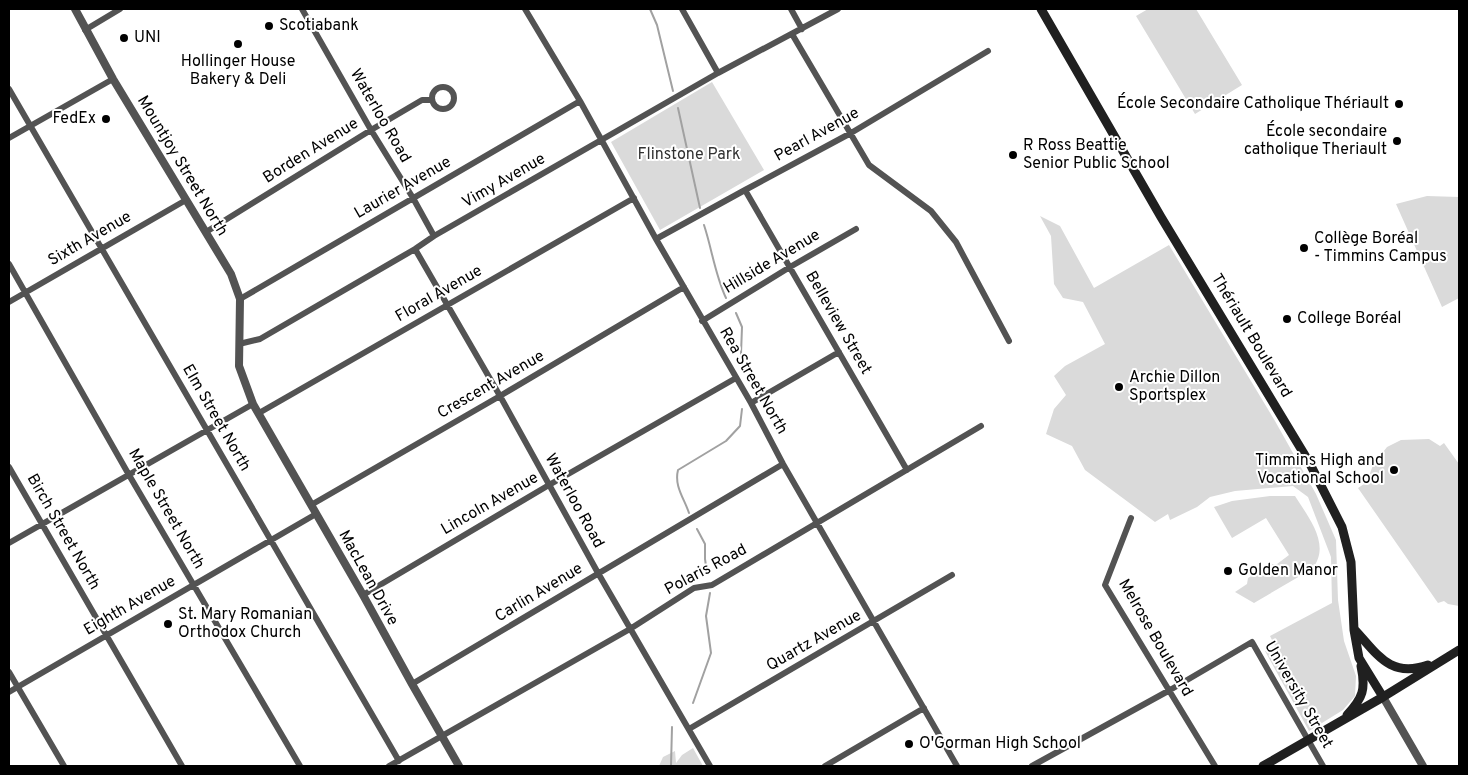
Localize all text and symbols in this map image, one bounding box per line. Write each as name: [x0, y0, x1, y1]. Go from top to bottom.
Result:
place label: Scotiabank: [279, 16, 359, 36]
marker: Scotiabank: [263, 20, 275, 32]
place label: UNI: [134, 28, 161, 48]
marker: UNI: [118, 32, 130, 44]
marker: Hollinger House Bakery & Deli: [232, 38, 244, 50]
place label: Hollinger House Bakery & Deli: [181, 52, 295, 90]
street label: Waterloo Road: [345, 65, 415, 167]
street label: Mountjoy Street North: [132, 92, 232, 240]
place label: École Secondaire Catholique Thériault: [1117, 92, 1389, 114]
marker: École Secondaire Catholique Thériault: [1393, 98, 1405, 110]
street label: Pearl Avenue: [771, 103, 863, 167]
place label: FedEx: [53, 109, 96, 129]
marker: FedEx: [100, 113, 112, 125]
street label: Borden Avenue: [260, 114, 362, 188]
place label: École secondaire catholique Theriault: [1244, 120, 1387, 160]
marker: École secondaire catholique Theriault: [1391, 135, 1403, 147]
place label: R Ross Beattie Senior Public School: [1023, 136, 1170, 174]
park label: Flinstone Park: [638, 145, 740, 165]
street label: Vimy Avenue: [459, 149, 549, 213]
marker: R Ross Beattie Senior Public School: [1007, 149, 1019, 161]
street label: Laurier Avenue: [351, 152, 455, 224]
street label: Sixth Avenue: [45, 207, 135, 271]
street label: Hillside Avenue: [720, 225, 824, 299]
place label: Collège Boréal - Timmins Campus: [1314, 229, 1447, 267]
marker: Collège Boréal - Timmins Campus: [1298, 242, 1310, 254]
street label: Floral Avenue: [392, 261, 486, 327]
street label: Belleview Street: [800, 268, 876, 378]
street label: Thériault Boulevard: [1206, 270, 1296, 402]
place label: College Boréal: [1297, 309, 1401, 329]
marker: College Boréal: [1281, 313, 1293, 325]
street label: Rea Street North: [714, 324, 792, 438]
street label: Crescent Avenue: [434, 346, 548, 424]
street label: Elm Street North: [177, 361, 255, 475]
place label: Archie Dillon Sportsplex: [1129, 368, 1220, 406]
marker: Archie Dillon Sportsplex: [1113, 381, 1125, 393]
street label: Maple Street North: [123, 445, 209, 573]
street label: Waterloo Road: [540, 450, 608, 552]
place label: Timmins High and Vocational School: [1255, 451, 1384, 489]
marker: Timmins High and Vocational School: [1388, 464, 1400, 476]
street label: Lincoln Avenue: [438, 468, 542, 540]
street label: Birch Street North: [22, 471, 104, 593]
street label: MacLean Drive: [334, 527, 402, 629]
street label: Polaris Road: [661, 540, 751, 600]
street label: Carlin Avenue: [491, 559, 587, 627]
place label: Golden Manor: [1238, 561, 1338, 581]
marker: Golden Manor: [1222, 565, 1234, 577]
street label: Eighth Avenue: [80, 572, 180, 640]
street label: Melrose Boulevard: [1113, 576, 1197, 700]
place label: St. Mary Romanian Orthodox Church: [178, 605, 312, 643]
street label: Quartz Avenue: [763, 606, 865, 676]
marker: St. Mary Romanian Orthodox Church: [162, 618, 174, 630]
street label: University Street: [1259, 638, 1337, 752]
place label: O'Gorman High School: [919, 734, 1081, 754]
marker: O'Gorman High School: [903, 738, 915, 750]

